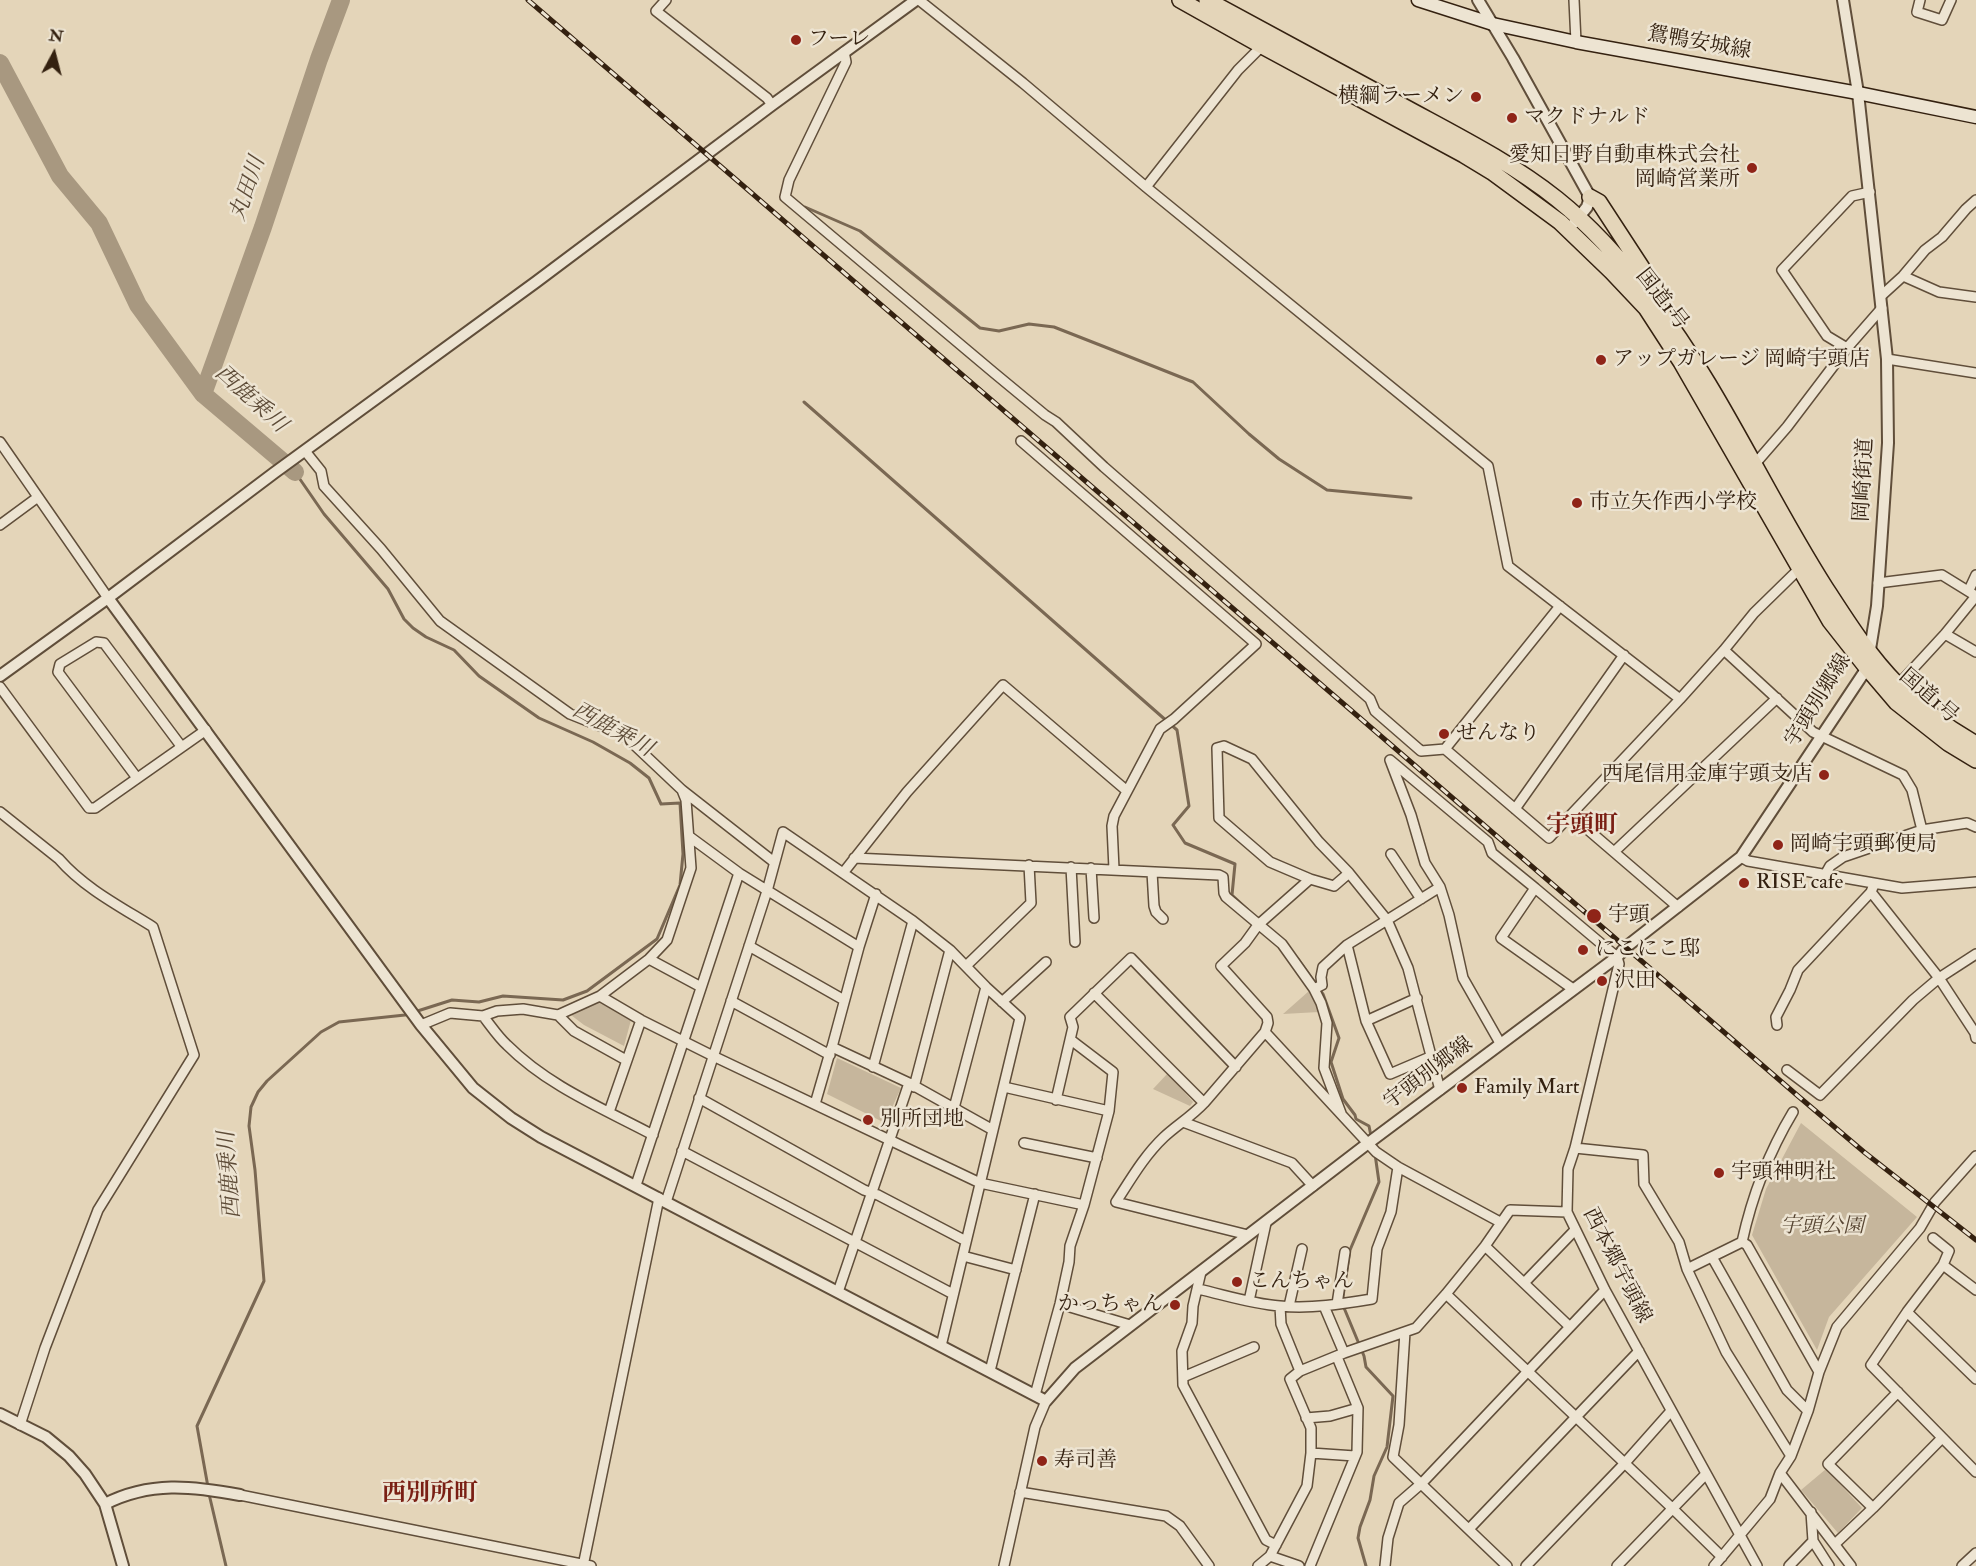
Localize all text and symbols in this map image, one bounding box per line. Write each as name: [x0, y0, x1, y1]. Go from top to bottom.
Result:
street label: 鴛鴨安城線: [1645, 22, 1753, 66]
north arrow: [24, 24, 84, 84]
text: N: [48, 25, 65, 47]
place label: フーレ: [808, 27, 870, 53]
marker: フーレ: [789, 33, 803, 47]
place label: 横綱ラーメン: [1338, 84, 1464, 110]
marker: 横綱ラーメン: [1469, 90, 1483, 104]
place label: マクドナルド: [1524, 105, 1650, 131]
marker: マクドナルド: [1505, 111, 1519, 125]
place label: 愛知日野自動車株式会社 岡崎営業所: [1509, 143, 1740, 193]
water label: 丸田川: [226, 154, 272, 224]
marker: 愛知日野自動車株式会社 岡崎営業所: [1745, 161, 1759, 175]
street label: 国道1号: [1629, 264, 1693, 336]
place label: アップガレージ 岡崎宇頭店: [1613, 347, 1869, 373]
marker: アップガレージ 岡崎宇頭店: [1594, 353, 1608, 367]
water label: 西鹿乗川: [208, 361, 292, 439]
street label: 岡崎街道: [1850, 437, 1880, 523]
place label: 市立矢作西小学校: [1589, 490, 1757, 516]
marker: 市立矢作西小学校: [1570, 496, 1584, 510]
street label: 宇頭別郷線: [1780, 650, 1858, 752]
street label: 国道1号: [1893, 664, 1963, 730]
water label: 西鹿乗川: [567, 698, 657, 764]
place label: せんなり: [1456, 721, 1540, 747]
marker: せんなり: [1437, 727, 1451, 741]
place label: 西尾信用金庫宇頭支店: [1602, 762, 1812, 788]
marker: 西尾信用金庫宇頭支店: [1817, 768, 1831, 782]
district label: 宇頭町: [1546, 813, 1618, 841]
place label: 岡崎宇頭郵便局: [1790, 832, 1937, 858]
marker: 岡崎宇頭郵便局: [1771, 838, 1785, 852]
place label: RISE cafe: [1756, 870, 1843, 896]
marker: RISE cafe: [1737, 876, 1751, 890]
place label: 宇頭: [1608, 903, 1650, 929]
marker: 宇頭: [1585, 907, 1603, 925]
place label: にこにこ邸: [1595, 937, 1700, 963]
marker: にこにこ邸: [1576, 943, 1590, 957]
place label: 沢田: [1614, 968, 1656, 994]
marker: 沢田: [1595, 974, 1609, 988]
street label: 宇頭別郷線: [1379, 1032, 1479, 1116]
place label: Family Mart: [1474, 1075, 1580, 1101]
marker: Family Mart: [1455, 1081, 1469, 1095]
place label: 別所団地: [880, 1107, 964, 1133]
marker: 別所団地: [861, 1113, 875, 1127]
water label: 西鹿乗川: [215, 1130, 247, 1220]
place label: 宇頭神明社: [1731, 1160, 1836, 1186]
marker: 宇頭神明社: [1712, 1166, 1726, 1180]
street label: 西本郷宇頭線: [1576, 1204, 1656, 1328]
park label: 宇頭公園: [1780, 1214, 1864, 1240]
place label: こんちゃん: [1249, 1269, 1354, 1295]
marker: こんちゃん: [1230, 1275, 1244, 1289]
place label: かっちゃん: [1058, 1292, 1163, 1318]
marker: かっちゃん: [1168, 1298, 1182, 1312]
place label: 寿司善: [1054, 1448, 1117, 1474]
marker: 寿司善: [1035, 1454, 1049, 1468]
district label: 西別所町: [382, 1481, 478, 1509]

